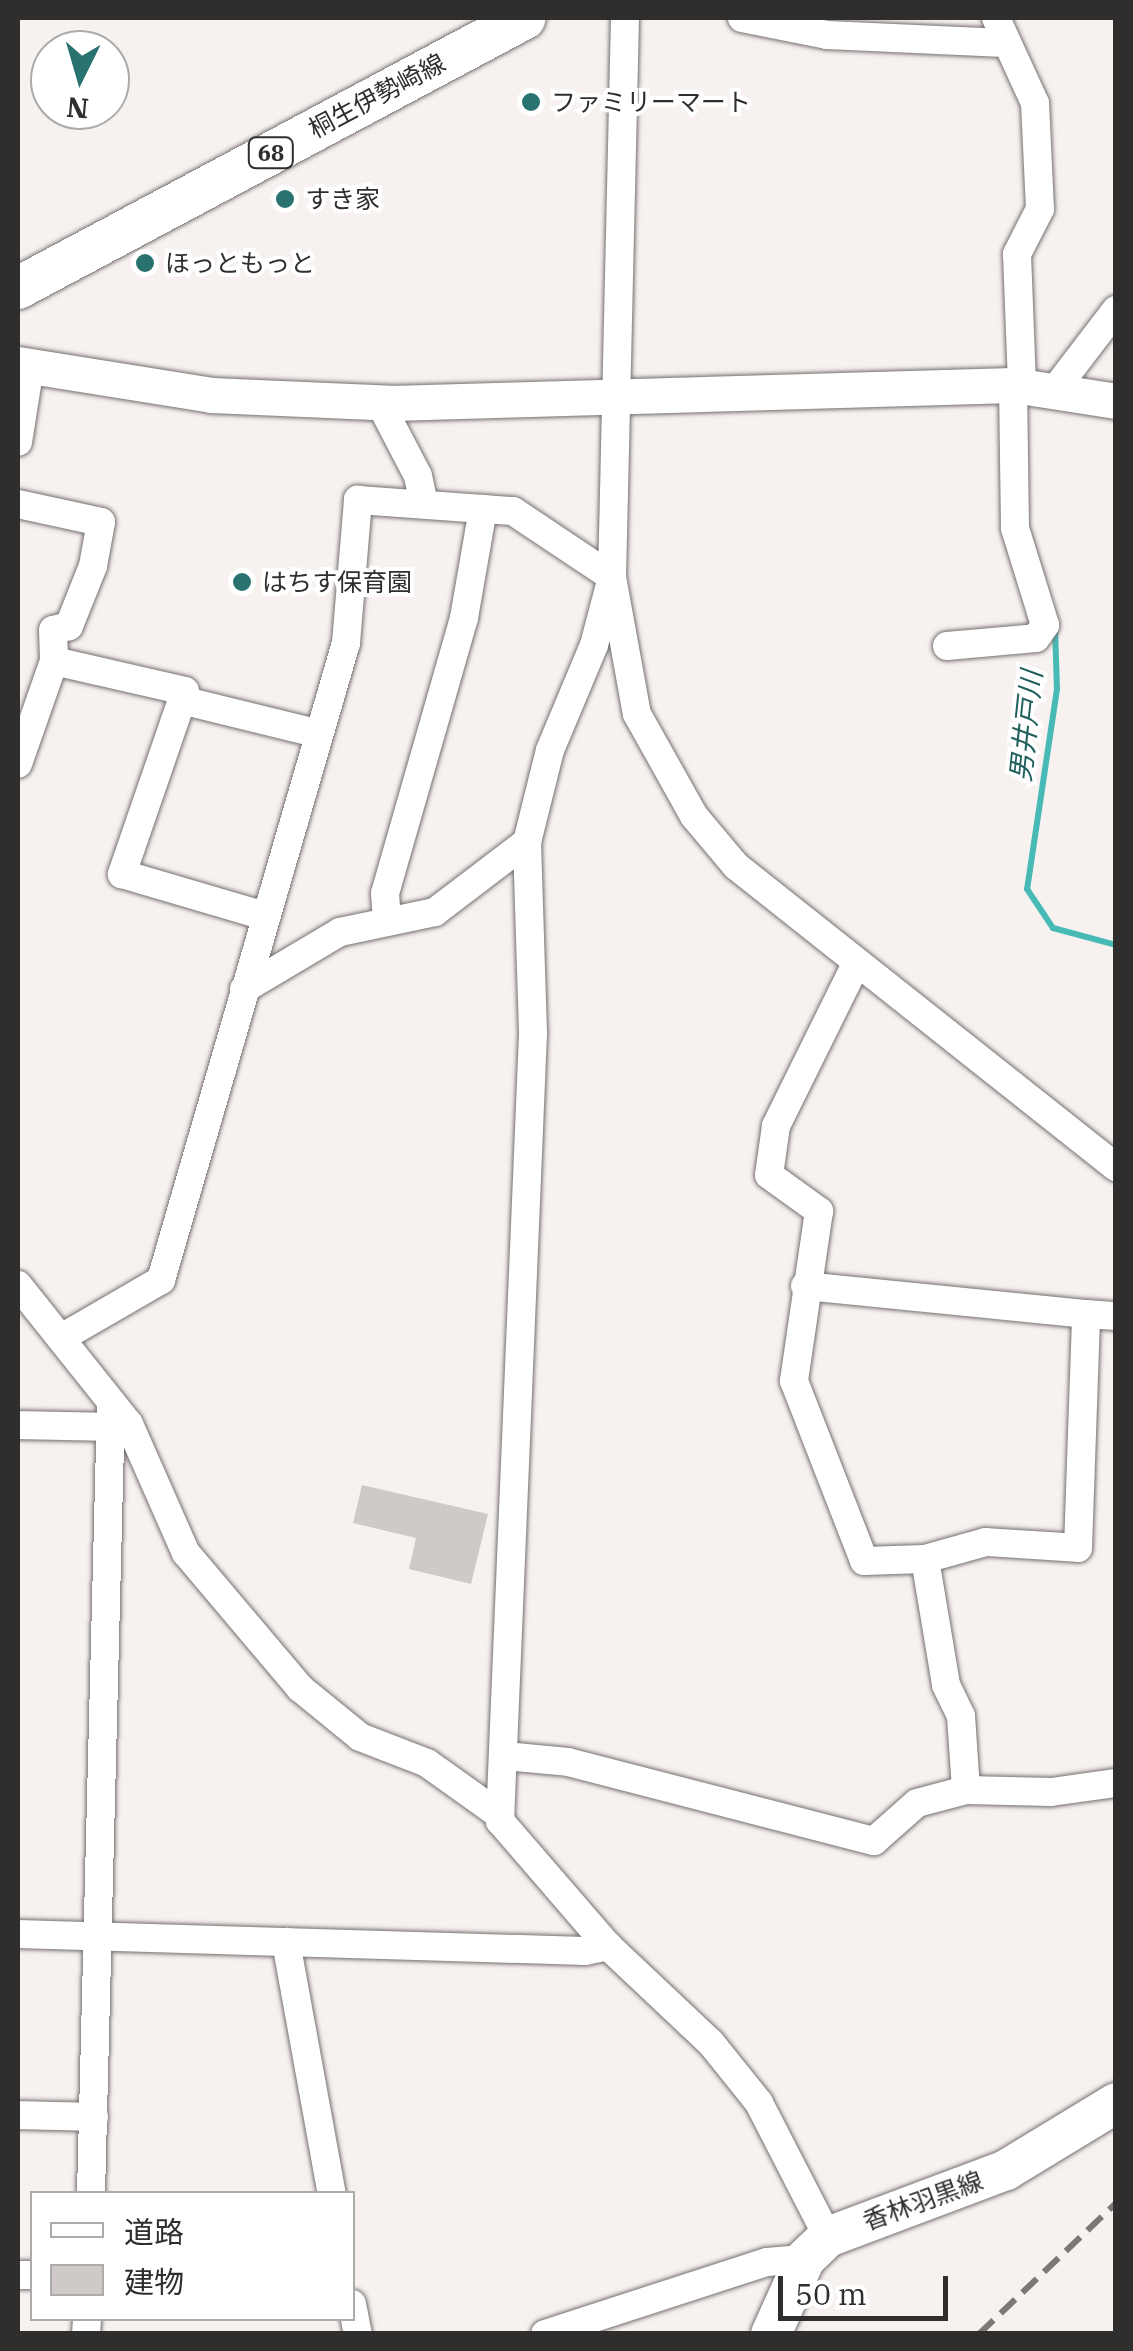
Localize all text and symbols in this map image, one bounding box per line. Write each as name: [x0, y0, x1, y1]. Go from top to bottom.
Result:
north arrow: [30, 30, 130, 130]
street label: 桐生伊勢崎線: [304, 48, 450, 144]
place label: ファミリーマート: [551, 87, 751, 117]
text: N: [65, 89, 90, 128]
marker: ファミリーマート: [520, 91, 542, 113]
road number: 68: [246, 136, 296, 170]
place label: すき家: [305, 184, 380, 214]
marker: すき家: [274, 188, 296, 210]
place label: ほっともっと: [165, 248, 315, 278]
marker: ほっともっと: [134, 252, 156, 274]
place label: はちす保育園: [262, 567, 412, 597]
marker: はちす保育園: [231, 571, 253, 593]
water label: 男井戸川: [1003, 669, 1049, 783]
street label: 香林羽黒線: [859, 2166, 987, 2236]
legend: [30, 2191, 355, 2321]
text: 道路: [124, 2212, 184, 2251]
scale bar: [783, 2256, 953, 2318]
text: 建物: [124, 2262, 184, 2301]
text: 50 m: [795, 2274, 867, 2313]

